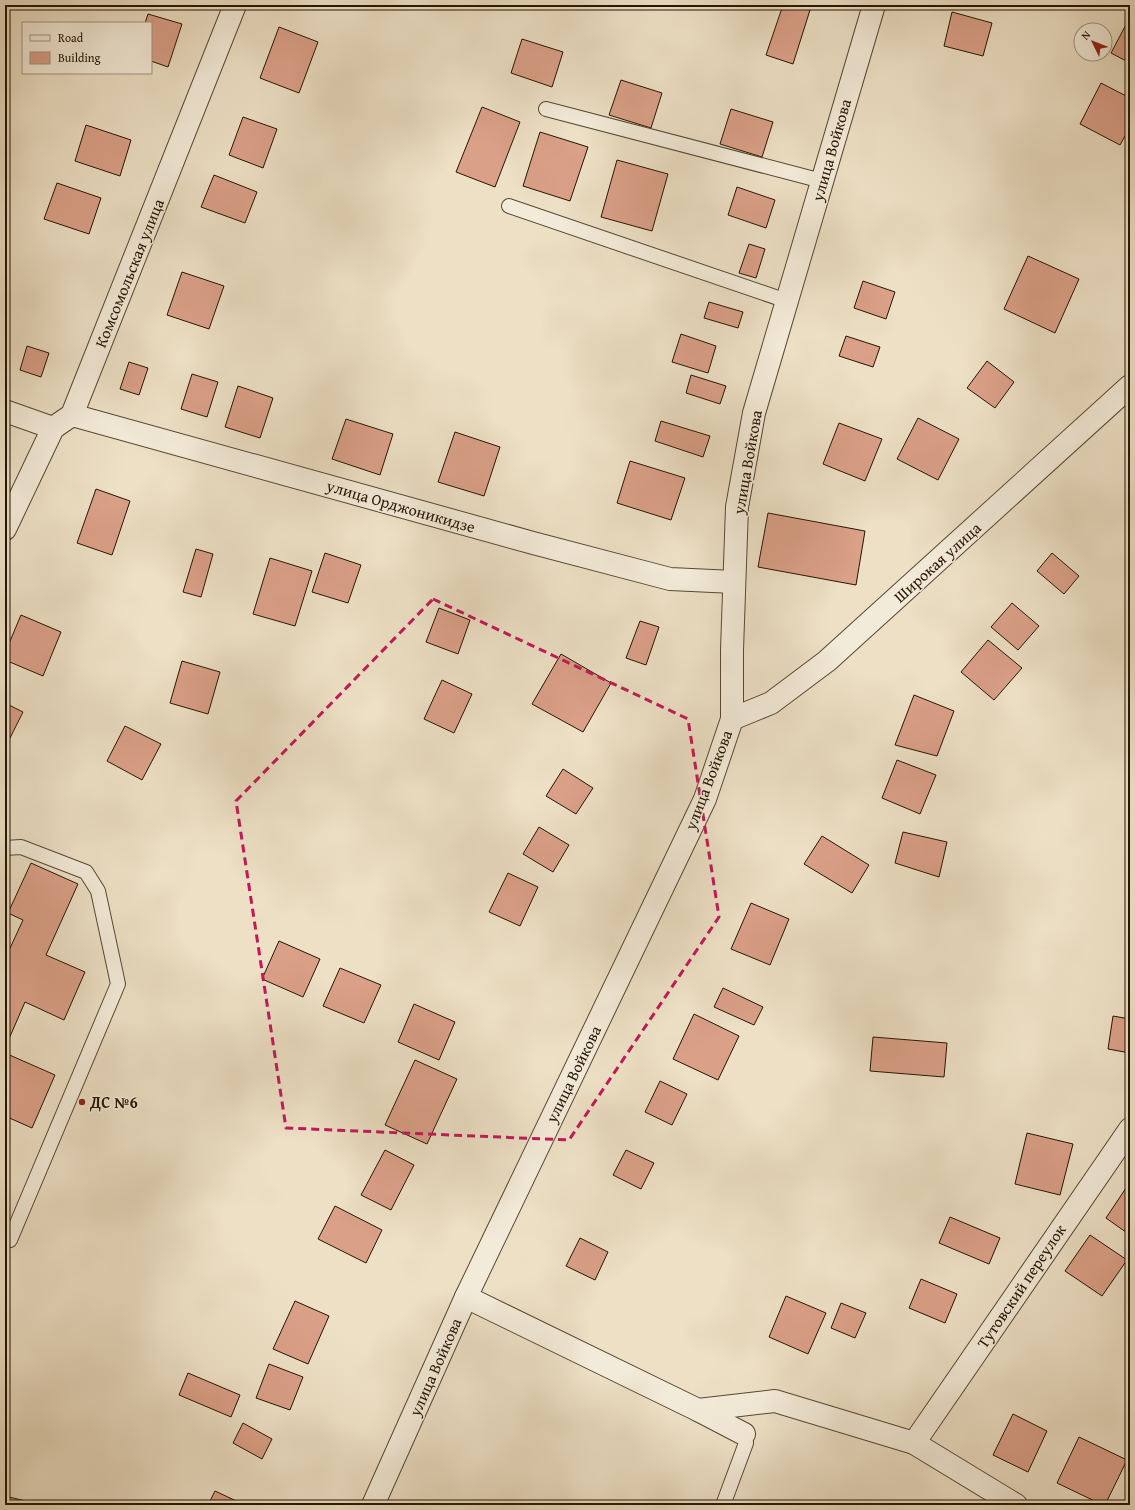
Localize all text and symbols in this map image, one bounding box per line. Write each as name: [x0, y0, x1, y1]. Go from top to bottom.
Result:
legend: [22, 22, 152, 74]
north arrow: [1073, 22, 1113, 62]
text: N: [1077, 27, 1094, 43]
text: Road: [58, 29, 84, 46]
text: Building: [58, 49, 101, 66]
street label: улица Войкова: [805, 96, 857, 205]
street label: Комсомольская улица: [88, 195, 170, 351]
street label: улица Войкова: [726, 408, 768, 517]
street label: улица Орджоникидзе: [323, 473, 478, 539]
street label: Широкая улица: [888, 516, 986, 608]
street label: улица Войкова: [678, 726, 738, 834]
street label: улица Войкова: [539, 1021, 607, 1128]
place label: ДС №6: [89, 1090, 138, 1114]
marker: ДС №6: [77, 1097, 87, 1107]
street label: Тутовский переулок: [971, 1219, 1072, 1353]
street label: улица Войкова: [402, 1314, 468, 1421]

